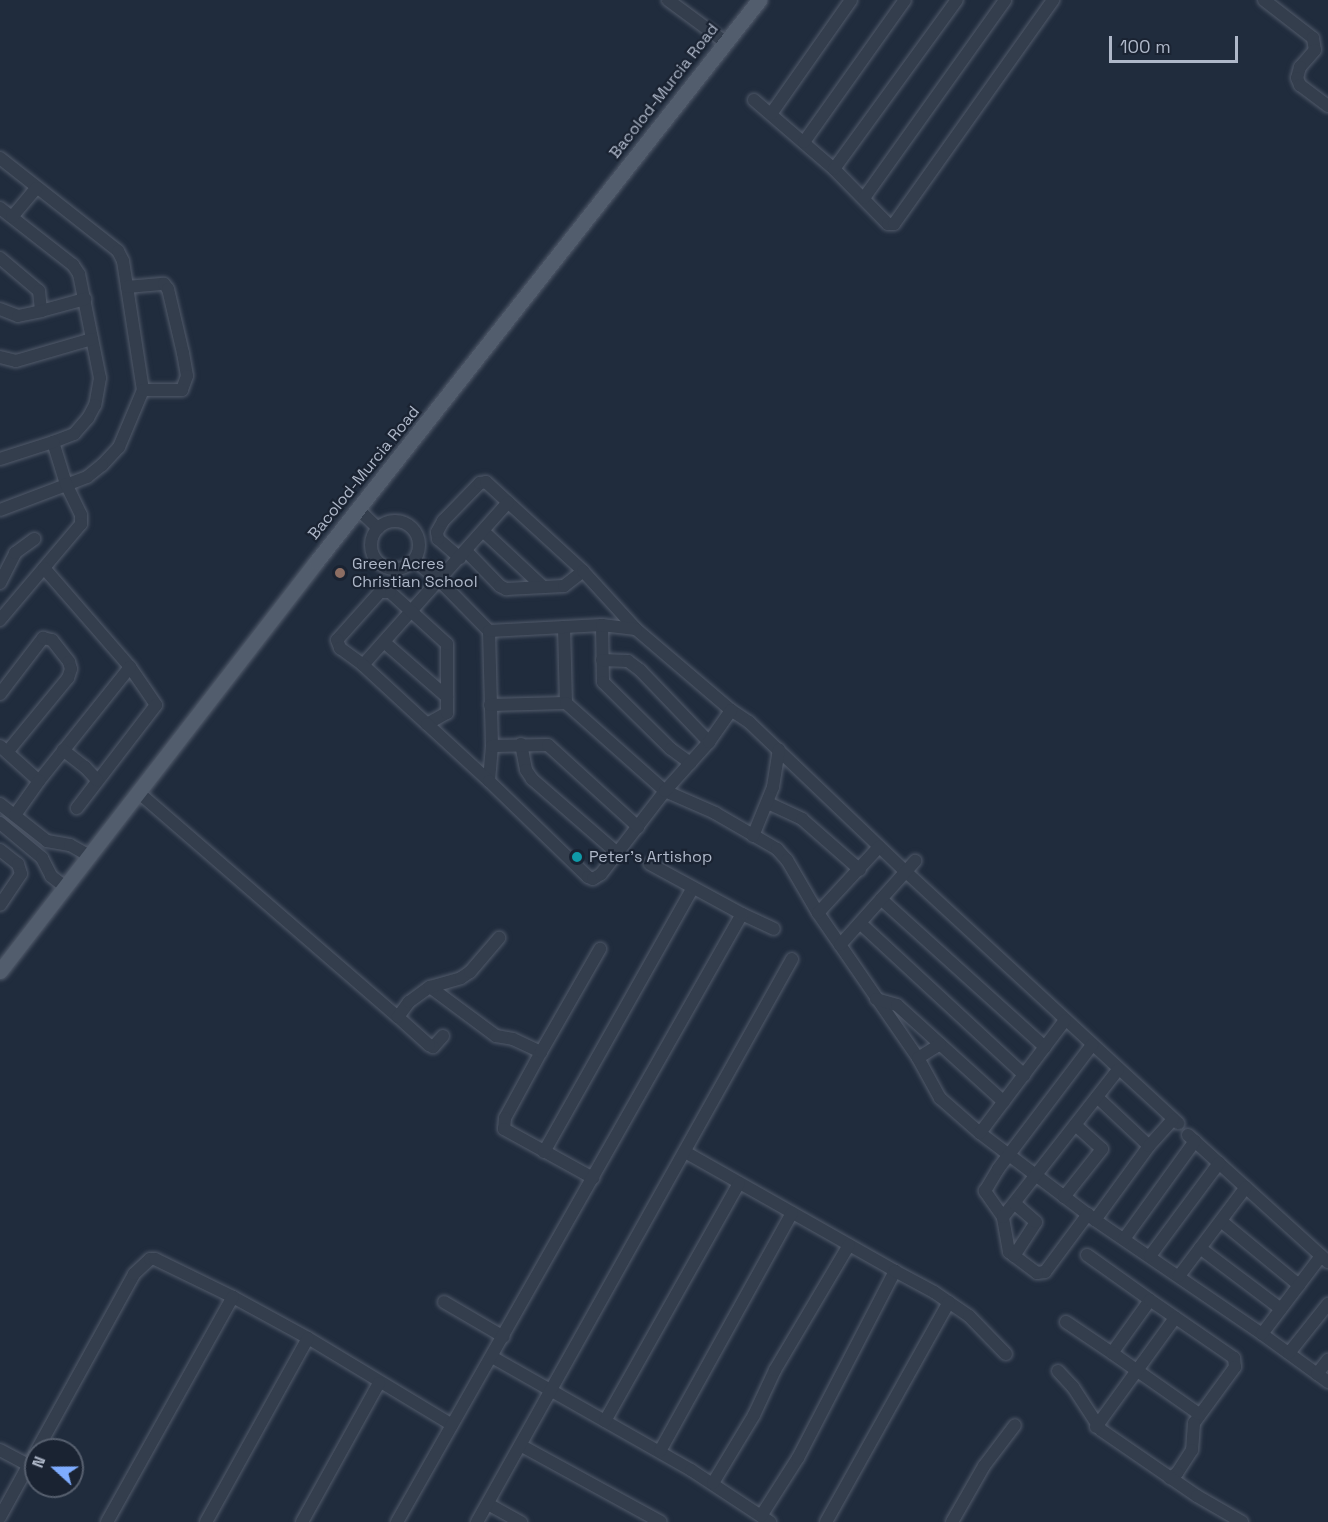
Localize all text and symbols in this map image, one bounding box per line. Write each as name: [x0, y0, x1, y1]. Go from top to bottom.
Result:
street label: Bacolod-Murcia Road: [605, 20, 723, 162]
scale bar: [1112, 24, 1241, 62]
text: 100 m: [1120, 35, 1171, 58]
street label: Bacolod-Murcia Road: [304, 403, 424, 543]
place label: Green Acres Christian School: [352, 554, 478, 592]
marker: Green Acres Christian School: [333, 566, 347, 580]
place label: Peter's Artishop: [589, 847, 712, 867]
marker: Peter's Artishop: [570, 850, 584, 864]
north arrow: [24, 1438, 84, 1498]
text: N: [27, 1453, 50, 1471]

